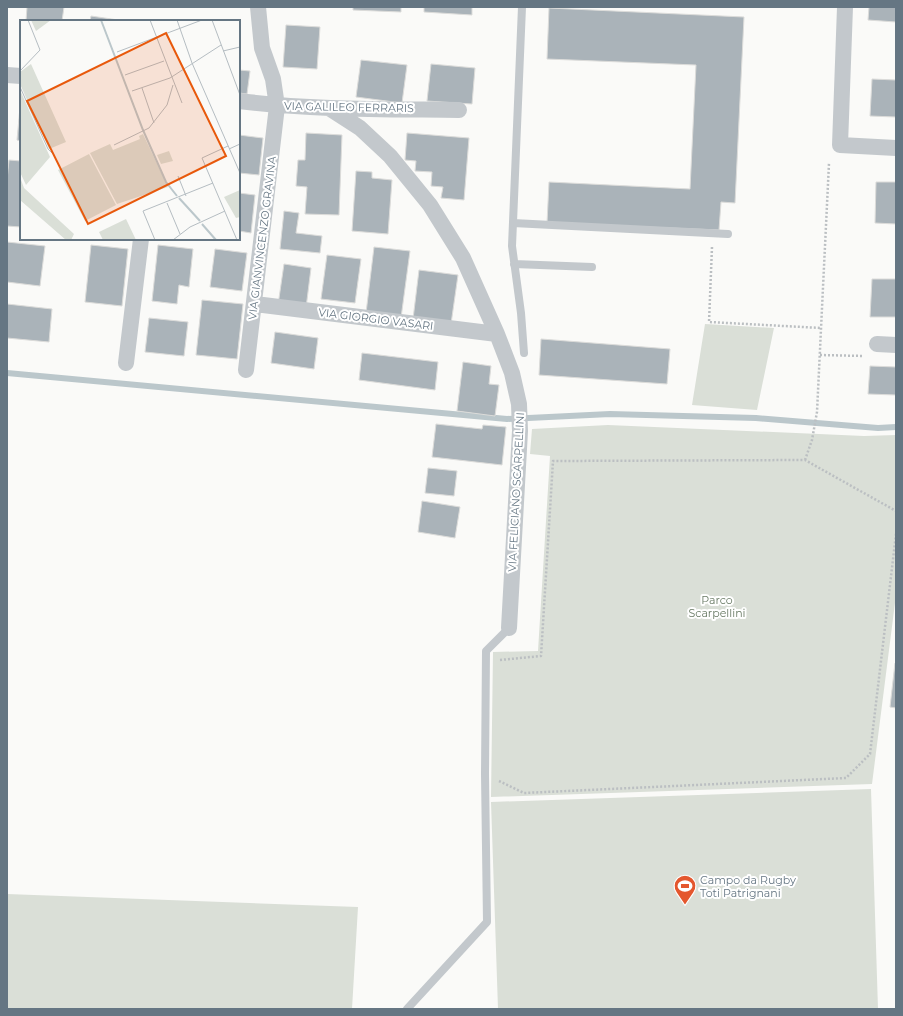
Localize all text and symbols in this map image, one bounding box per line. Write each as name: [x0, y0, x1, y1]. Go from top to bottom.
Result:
inset map: [20, 20, 240, 240]
street label: VIA GALILEO FERRARIS: [284, 99, 414, 115]
street label: VIA GIANVINCENZO GRAVINA: [245, 155, 279, 321]
street label: VIA GIORGIO VASARI: [318, 305, 434, 333]
street label: VIA FELICIANO SCARPELLINI: [505, 412, 527, 572]
park label: Parco Scarpellini: [688, 593, 746, 620]
sports icon: Campo da Rugby Toti Patrignani: [672, 873, 698, 906]
place label: Campo da Rugby Toti Patrignani: [700, 873, 796, 900]

